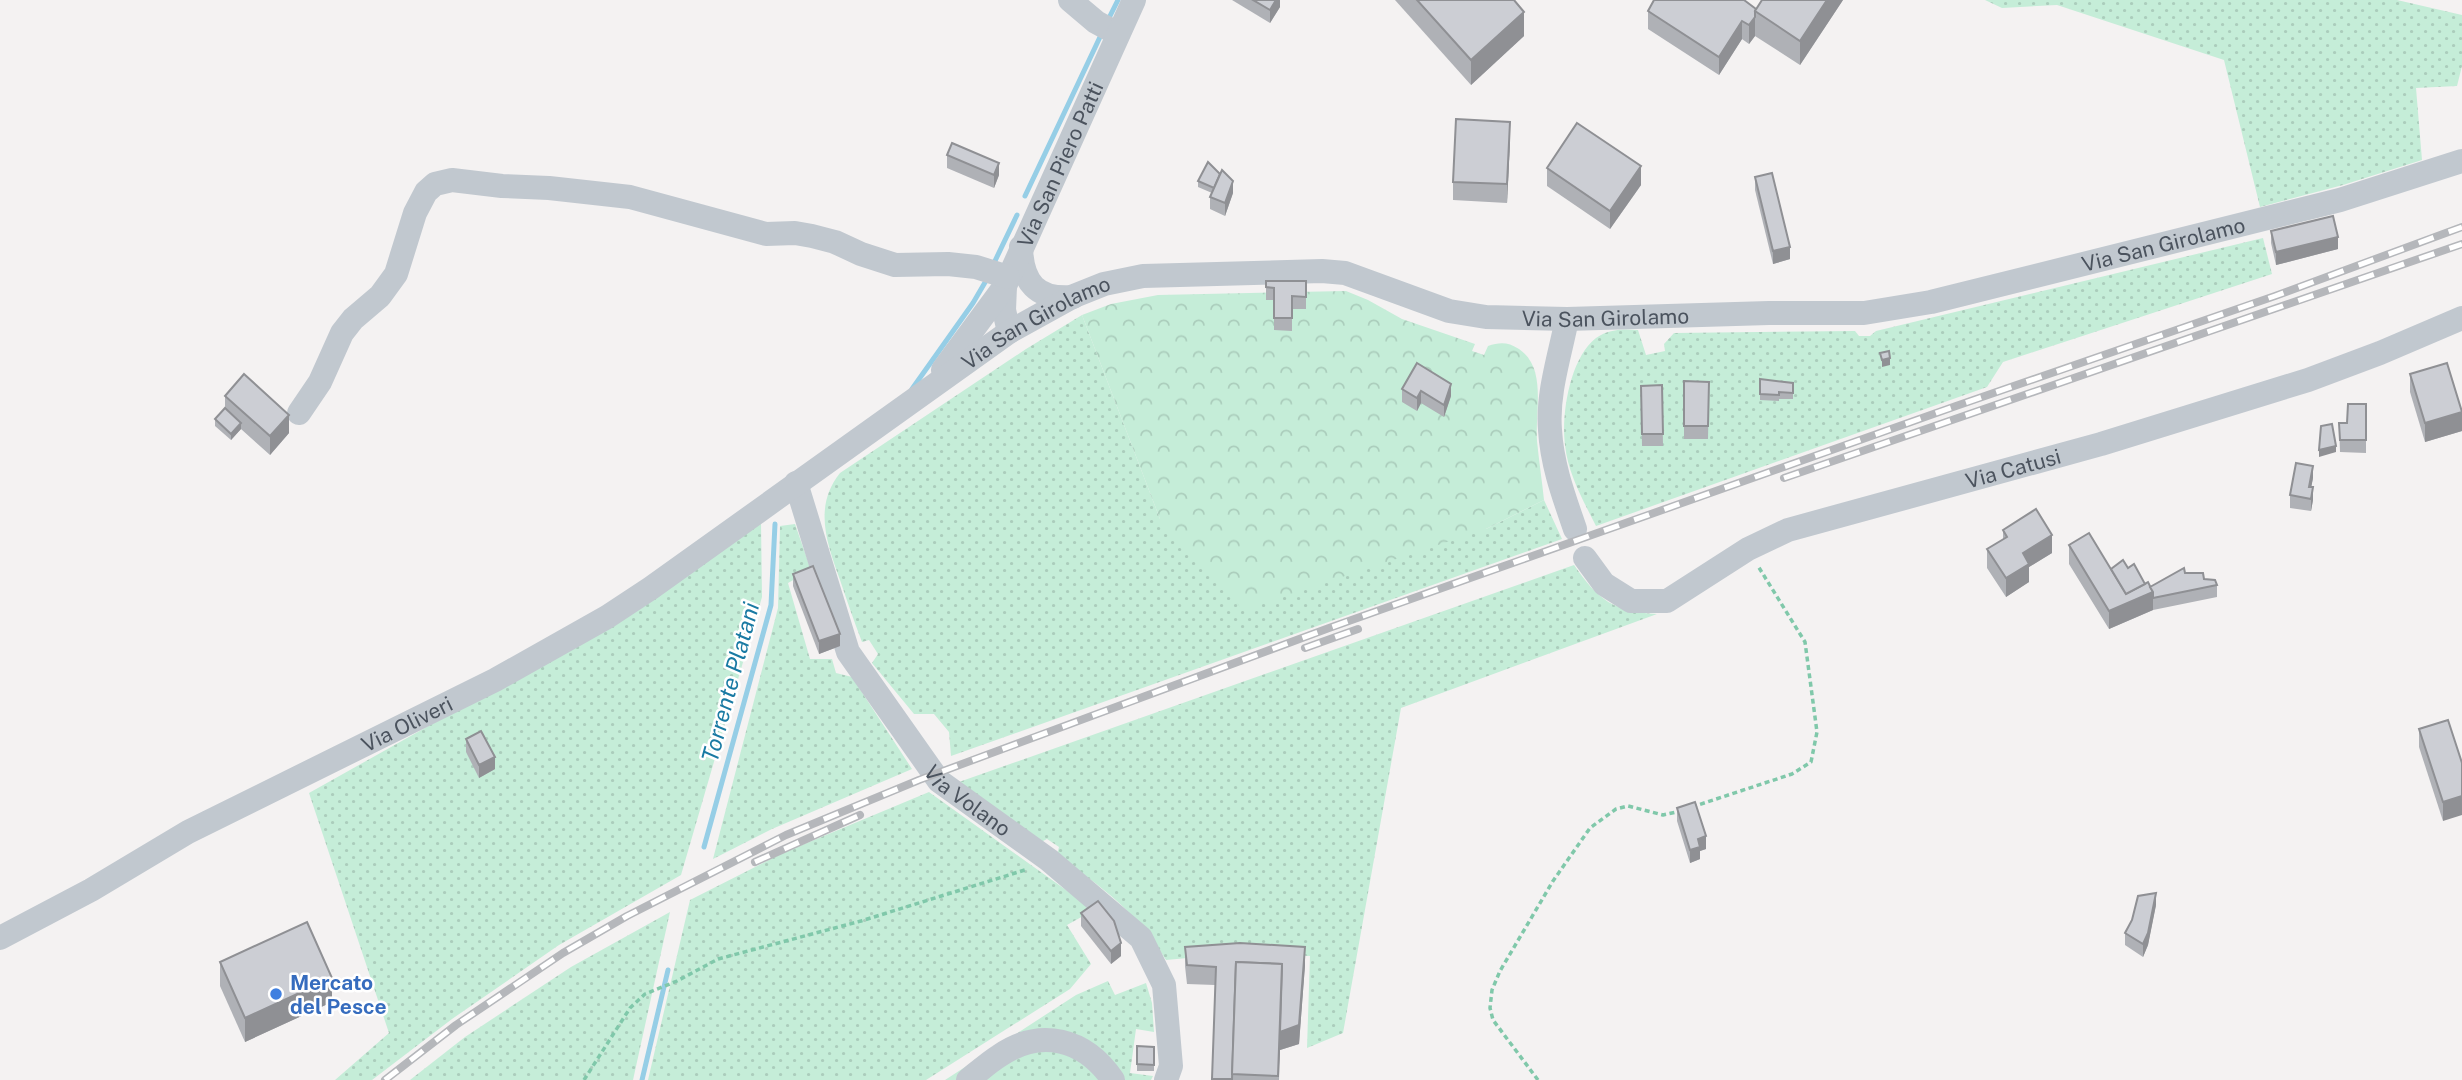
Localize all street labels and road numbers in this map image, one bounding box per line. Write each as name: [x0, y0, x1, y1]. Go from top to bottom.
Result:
street label: Via San Piero Patti: [1012, 78, 1108, 251]
street label: Via San Girolamo: [2079, 212, 2248, 276]
street label: Via San Girolamo: [957, 270, 1114, 374]
street label: Via San Girolamo: [1521, 303, 1689, 332]
street label: Via Catusi: [1963, 443, 2063, 493]
street label: Via Oliveri: [357, 691, 456, 757]
street label: Via Volano: [919, 760, 1016, 841]

